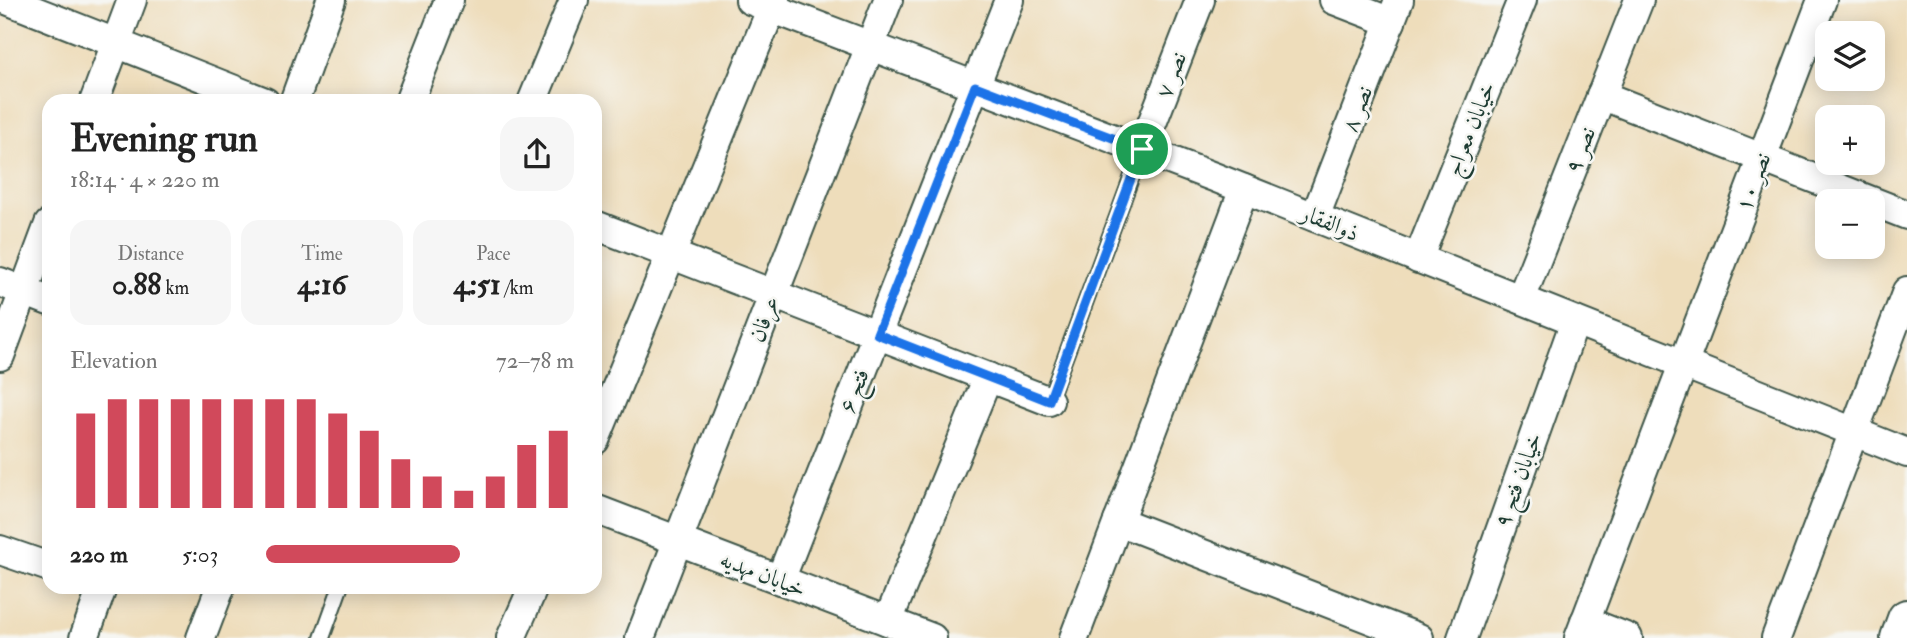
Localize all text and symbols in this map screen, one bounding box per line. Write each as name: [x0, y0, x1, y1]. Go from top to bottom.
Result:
map controls: [1815, 21, 1885, 259]
button: layers: [1815, 21, 1885, 91]
street label: نصر ۷: [1149, 48, 1194, 103]
street label: خیابان معراج: [1438, 78, 1508, 183]
street label: نصر ۸: [1335, 82, 1380, 137]
button: +: [1815, 105, 1885, 175]
text: Evening run: [70, 115, 258, 163]
button: share: [500, 117, 574, 191]
pin: [1112, 119, 1172, 179]
street label: نصر ۹: [1558, 123, 1603, 178]
icon: arrive: [1123, 130, 1161, 168]
street label: نصر ۱۰: [1729, 149, 1778, 216]
text: 18:14 · 4 × 220 m: [70, 165, 220, 194]
button: −: [1815, 189, 1885, 259]
street label: ذوالفقار: [1295, 197, 1363, 248]
text: Distance: [117, 242, 184, 266]
text: Time: [301, 242, 343, 266]
text: Pace: [476, 242, 510, 266]
text: 0.88: [112, 266, 161, 303]
text: 4:16: [297, 266, 347, 303]
text: 4:51: [453, 266, 501, 303]
text: km: [161, 276, 189, 300]
text: /km: [501, 276, 533, 300]
street label: عرفان: [742, 292, 787, 347]
text: Elevation: [70, 346, 158, 375]
text: 72–78 m: [496, 346, 574, 375]
street label: فتح ۶: [832, 365, 882, 420]
street label: خیابان فتح ۹: [1487, 429, 1554, 534]
text: 220 m: [70, 540, 128, 569]
text: 5:03: [182, 540, 218, 569]
street label: خیابان مهدیه: [716, 544, 810, 604]

